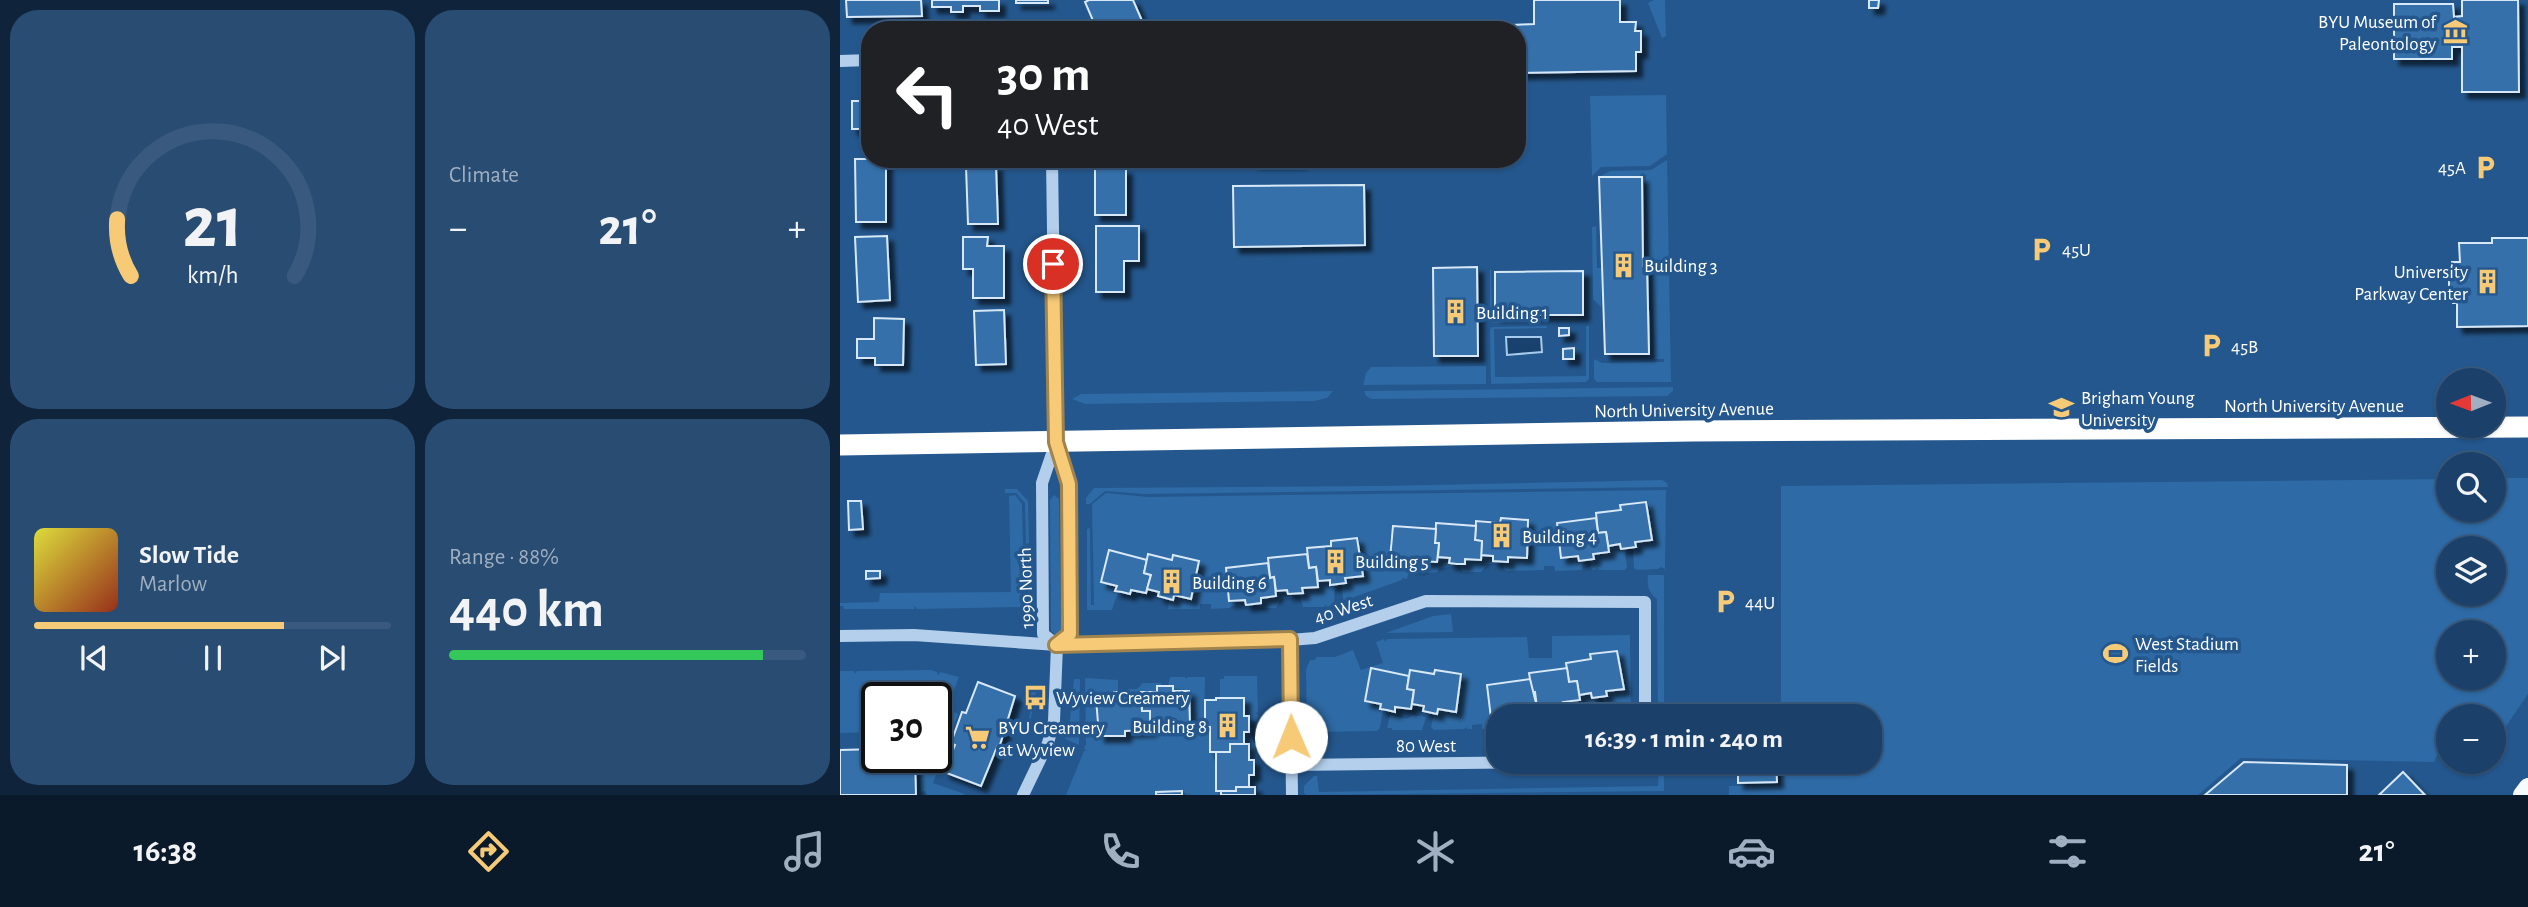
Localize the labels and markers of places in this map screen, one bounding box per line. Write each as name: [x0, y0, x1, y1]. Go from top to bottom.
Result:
place label: BYU Museum of Paleontology: [2318, 13, 2437, 54]
museum icon: BYU Museum of Paleontology: [2442, 18, 2470, 46]
parking icon: 45A: [2472, 153, 2500, 181]
place label: 45A: [2438, 159, 2466, 178]
pin: [1023, 234, 1083, 294]
parking icon: 45U: [2028, 235, 2056, 263]
place label: 45U: [2062, 241, 2091, 260]
building icon: Building 3: [1610, 251, 1638, 279]
place label: Building 3: [1644, 257, 1718, 276]
place label: University Parkway Center: [2354, 263, 2468, 304]
building icon: University Parkway Center: [2474, 268, 2502, 296]
building icon: Building 1: [1442, 298, 1470, 326]
place label: Building 1: [1476, 304, 1548, 323]
parking icon: 45B: [2197, 332, 2225, 360]
place label: 45B: [2231, 338, 2258, 357]
place label: Brigham Young University: [2081, 389, 2195, 430]
school or university icon: Brigham Young University: [2047, 394, 2075, 422]
building icon: Building 4: [1488, 522, 1516, 550]
place label: Building 4: [1522, 528, 1597, 547]
building icon: Building 5: [1321, 547, 1349, 575]
place label: Building 5: [1355, 553, 1429, 572]
building icon: Building 6: [1158, 568, 1186, 596]
place label: Building 6: [1192, 574, 1267, 593]
parking icon: 44U: [1711, 588, 1739, 616]
place label: 44U: [1745, 594, 1775, 613]
place label: West Stadium Fields: [2135, 635, 2239, 676]
sports icon: West Stadium Fields: [2101, 640, 2129, 668]
bus stop icon: Wyview Creamery: [1022, 683, 1050, 711]
place label: Wyview Creamery: [1056, 689, 1189, 708]
building icon: Building 8: [1213, 712, 1241, 740]
place label: Building 8: [1132, 718, 1207, 737]
place label: BYU Creamery at Wyview: [998, 719, 1105, 760]
supermarket icon: BYU Creamery at Wyview: [964, 724, 992, 752]

